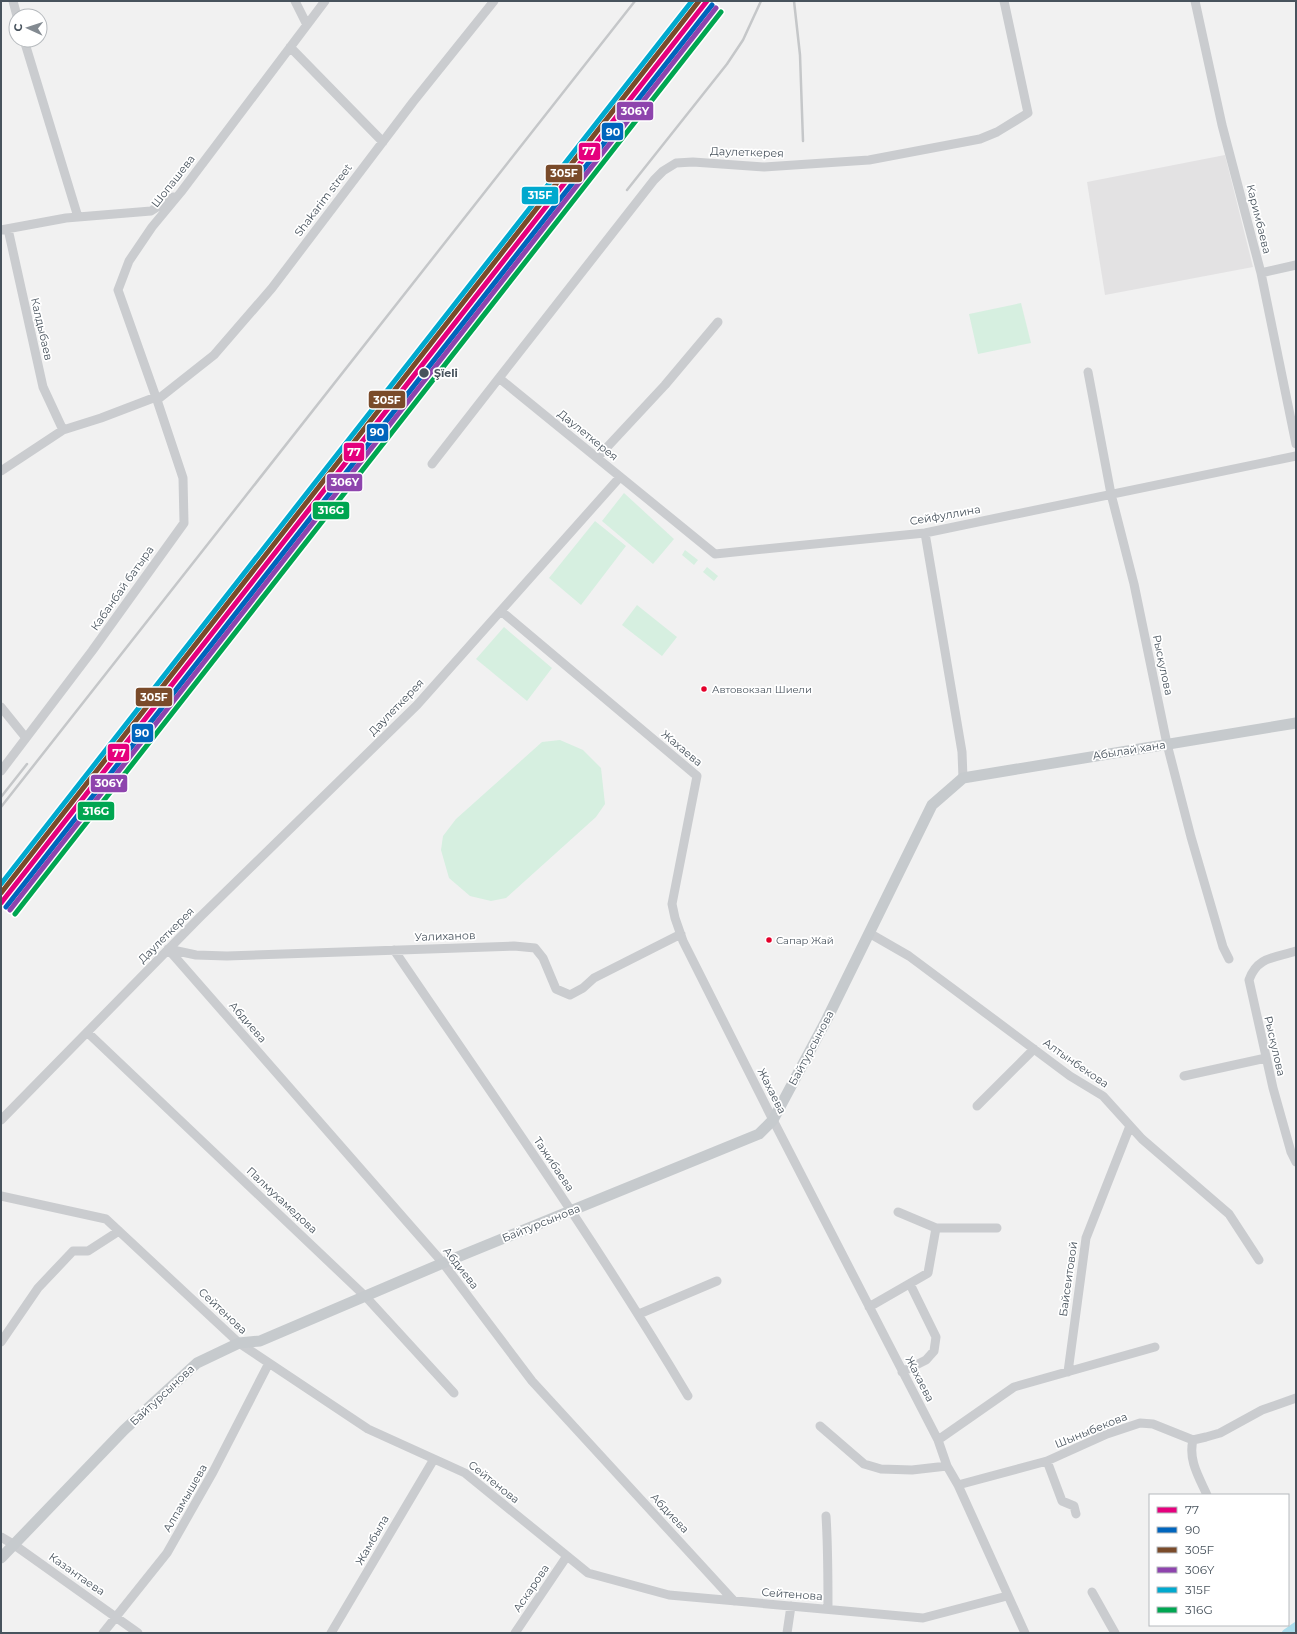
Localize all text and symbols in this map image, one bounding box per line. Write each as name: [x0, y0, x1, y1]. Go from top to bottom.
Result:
north arrow: [8, 8, 48, 48]
text: С: [11, 23, 25, 32]
line badge: 306Y: [616, 101, 654, 121]
text: 306Y: [620, 104, 650, 118]
line badge: 90: [601, 122, 624, 141]
text: 90: [606, 125, 621, 139]
line badge: 77: [578, 142, 601, 161]
text: 77: [582, 144, 596, 158]
street label: Даулеткерея: [710, 144, 784, 160]
street label: Шопашева: [148, 152, 198, 210]
street label: Shakarim street: [291, 160, 355, 239]
line badge: 305F: [545, 164, 583, 183]
text: 305F: [549, 166, 578, 180]
street label: Каримбаева: [1244, 183, 1274, 255]
line badge: 315F: [521, 186, 559, 205]
text: 315F: [527, 188, 552, 202]
street label: Калдыбаев: [28, 296, 56, 362]
marker: Şïeli: [417, 366, 431, 380]
place label: Şïeli: [434, 366, 458, 380]
line badge: 305F: [368, 390, 406, 409]
text: 305F: [372, 393, 401, 407]
street label: Даулеткерея: [555, 406, 621, 464]
line badge: 90: [366, 423, 389, 442]
text: 90: [370, 425, 385, 439]
line badge: 77: [343, 442, 365, 462]
text: 77: [347, 445, 361, 459]
line badge: 306Y: [326, 473, 363, 492]
text: 306Y: [330, 475, 360, 489]
line badge: 316G: [312, 501, 350, 520]
street label: Сейфуллина: [909, 502, 981, 528]
text: 316G: [317, 503, 344, 517]
street label: Кабанбай батыра: [87, 543, 157, 633]
street label: Рыскулова: [1150, 633, 1176, 697]
street label: Даулеткерея: [365, 676, 427, 738]
place label: Автовокзал Шиели: [712, 683, 812, 696]
marker: Автовокзал Шиели: [699, 684, 709, 694]
line badge: 305F: [135, 687, 173, 707]
text: 305F: [139, 690, 168, 704]
line badge: 90: [131, 723, 154, 743]
text: 90: [135, 726, 150, 740]
street label: Жахаева: [659, 727, 705, 769]
street label: Абылай хана: [1092, 737, 1166, 763]
line badge: 77: [107, 743, 130, 762]
text: 77: [112, 746, 126, 760]
line badge: 306Y: [90, 774, 128, 793]
text: 306Y: [94, 776, 124, 790]
line badge: 316G: [77, 801, 115, 821]
text: 316G: [82, 804, 109, 818]
street label: Даулеткерея: [135, 904, 197, 966]
street label: Уалиханов: [414, 928, 476, 944]
place label: Сапар Жай: [776, 934, 834, 947]
marker: Сапар Жай: [764, 935, 774, 945]
street label: Абдиева: [226, 999, 270, 1045]
street label: Байтурсынова: [785, 1008, 837, 1088]
street label: Рыскулова: [1261, 1014, 1289, 1078]
street label: Алтынбекова: [1041, 1035, 1111, 1091]
street label: Жахаева: [755, 1066, 789, 1116]
street label: Тажибаева: [531, 1134, 577, 1194]
street label: Палмухамедова: [244, 1164, 320, 1236]
street label: Байтурсынова: [500, 1201, 582, 1245]
street label: Байсеитовой: [1056, 1241, 1080, 1317]
street label: Абдиева: [440, 1244, 482, 1292]
street label: Сейтенова: [196, 1285, 250, 1337]
street label: Жахаева: [903, 1354, 937, 1404]
street label: Байтурсынова: [127, 1362, 197, 1428]
street label: Шыныбекова: [1053, 1409, 1129, 1451]
street label: Сейтенова: [466, 1458, 522, 1506]
street label: Алпамышева: [160, 1461, 210, 1535]
street label: Абдиева: [648, 1490, 692, 1536]
legend: [1149, 1494, 1289, 1626]
text: 77: [1185, 1502, 1199, 1517]
street label: Жамбыла: [352, 1513, 392, 1567]
text: 90: [1185, 1522, 1200, 1537]
text: 305F: [1185, 1542, 1215, 1557]
street label: Казантаева: [46, 1550, 108, 1598]
street label: Аскарова: [510, 1561, 552, 1615]
text: 306Y: [1185, 1562, 1215, 1577]
text: 315F: [1185, 1582, 1211, 1597]
street label: Сейтенова: [761, 1585, 823, 1603]
text: 316G: [1185, 1602, 1213, 1617]

